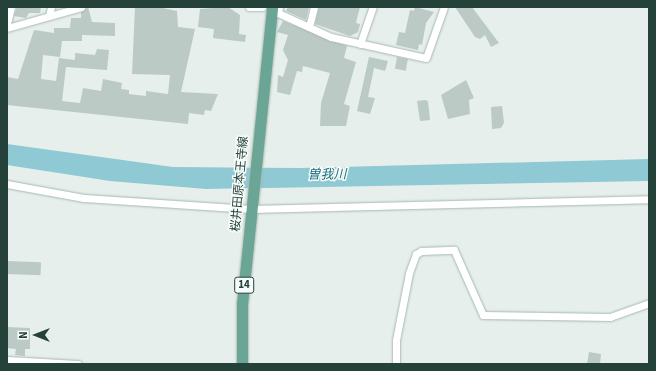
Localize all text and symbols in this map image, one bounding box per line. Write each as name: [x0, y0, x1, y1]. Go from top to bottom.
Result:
street label: 桜井田原本王寺線: [229, 136, 251, 232]
water label: 曽我川: [307, 167, 347, 183]
road number: 14: [234, 276, 254, 294]
north arrow: [16, 315, 56, 355]
text: N: [16, 331, 31, 339]

